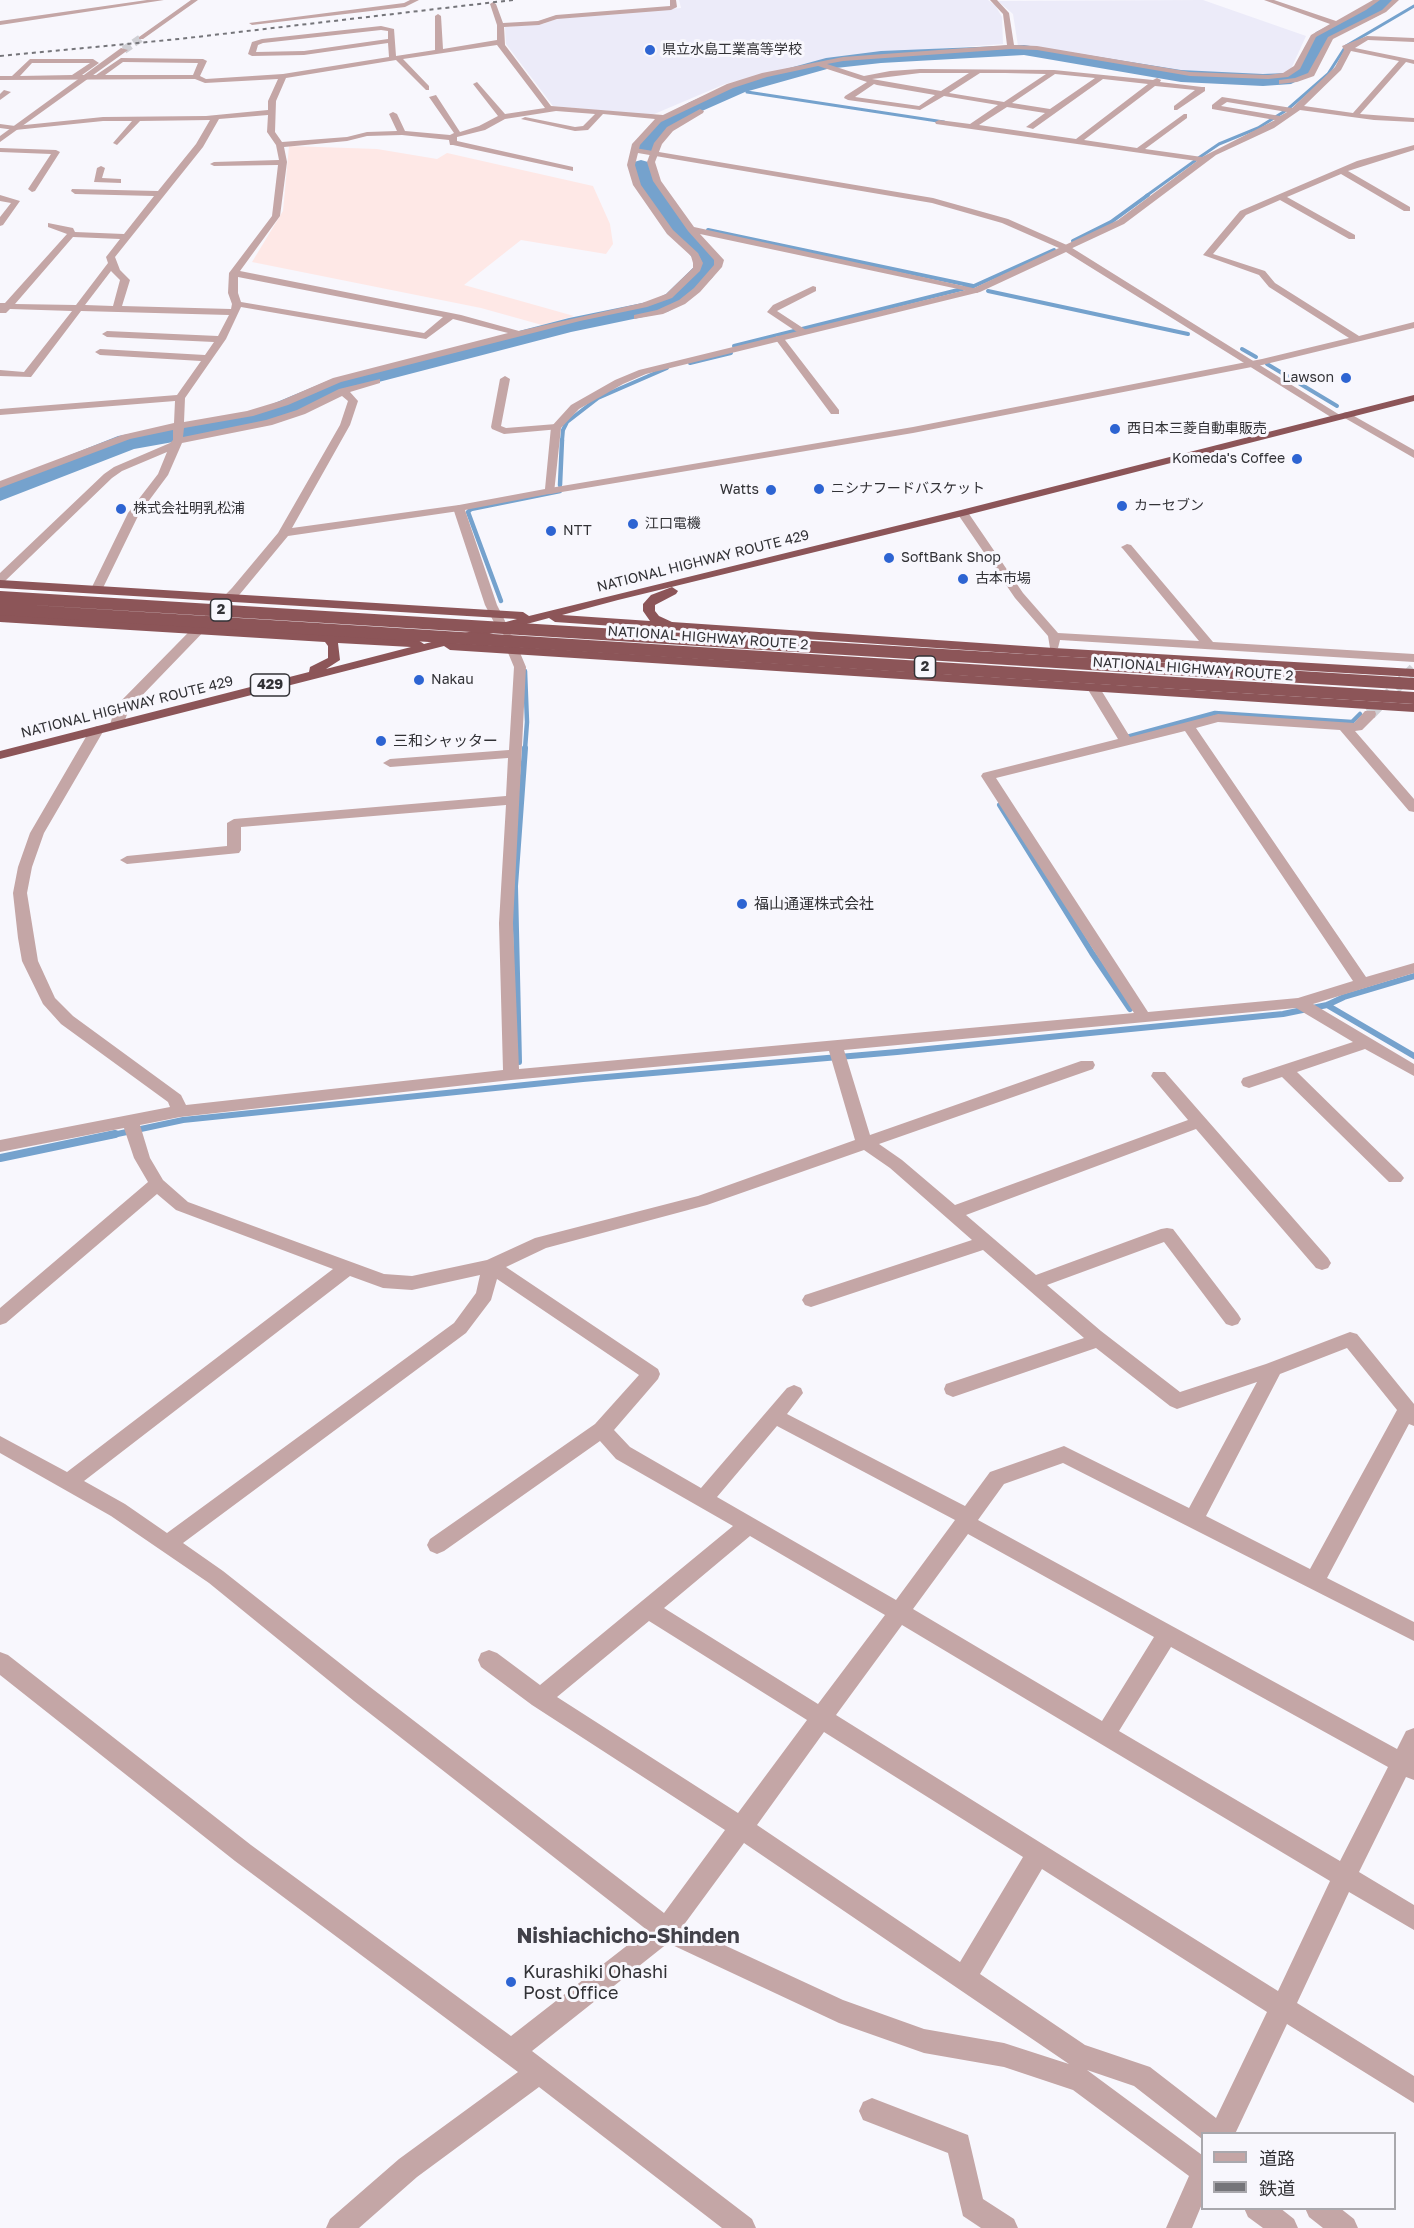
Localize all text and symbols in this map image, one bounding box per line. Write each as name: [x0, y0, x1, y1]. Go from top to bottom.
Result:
place label: 県立水島工業高等学校: [662, 42, 802, 58]
marker: 県立水島工業高等学校: [643, 43, 657, 57]
place label: Lawson: [1282, 370, 1334, 386]
marker: Lawson: [1339, 371, 1353, 385]
place label: 西日本三菱自動車販売: [1127, 421, 1267, 437]
marker: 西日本三菱自動車販売: [1108, 422, 1122, 436]
place label: Komeda's Coffee: [1172, 451, 1285, 467]
marker: Komeda's Coffee: [1290, 452, 1304, 466]
place label: ニシナフードバスケット: [831, 481, 985, 497]
place label: Watts: [720, 482, 759, 498]
marker: ニシナフードバスケット: [812, 482, 826, 496]
marker: Watts: [764, 483, 778, 497]
place label: カーセブン: [1134, 498, 1204, 514]
marker: カーセブン: [1115, 499, 1129, 513]
place label: 株式会社明乳松浦: [133, 501, 245, 517]
marker: 株式会社明乳松浦: [114, 502, 128, 516]
place label: 江口電機: [645, 516, 701, 532]
marker: 江口電機: [626, 517, 640, 531]
place label: NTT: [563, 523, 592, 539]
marker: NTT: [544, 524, 558, 538]
street label: NATIONAL HIGHWAY ROUTE 429: [595, 526, 811, 596]
place label: SoftBank Shop: [901, 550, 1001, 566]
marker: SoftBank Shop: [882, 551, 896, 565]
place label: 古本市場: [975, 571, 1031, 587]
marker: 古本市場: [956, 572, 970, 586]
road number: 2: [210, 599, 232, 621]
street label: NATIONAL HIGHWAY ROUTE 2: [607, 623, 809, 653]
street label: NATIONAL HIGHWAY ROUTE 2: [1092, 654, 1294, 684]
road number: 2: [914, 656, 936, 678]
street label: NATIONAL HIGHWAY ROUTE 429: [19, 672, 235, 742]
place label: Nakau: [431, 672, 474, 688]
marker: Nakau: [412, 673, 426, 687]
road number: 429: [250, 674, 290, 696]
place label: 三和シャッター: [393, 732, 498, 750]
marker: 三和シャッター: [374, 734, 388, 748]
place label: 福山通運株式会社: [754, 895, 874, 913]
marker: 福山通運株式会社: [735, 897, 749, 911]
district label: Nishiachicho-Shinden: [516, 1923, 740, 1949]
place label: Kurashiki Ohashi Post Office: [523, 1961, 668, 2004]
marker: Kurashiki Ohashi Post Office: [504, 1975, 518, 1989]
legend: [1201, 2132, 1396, 2210]
text: 道路: [1259, 2147, 1295, 2169]
text: 鉄道: [1259, 2177, 1295, 2199]

